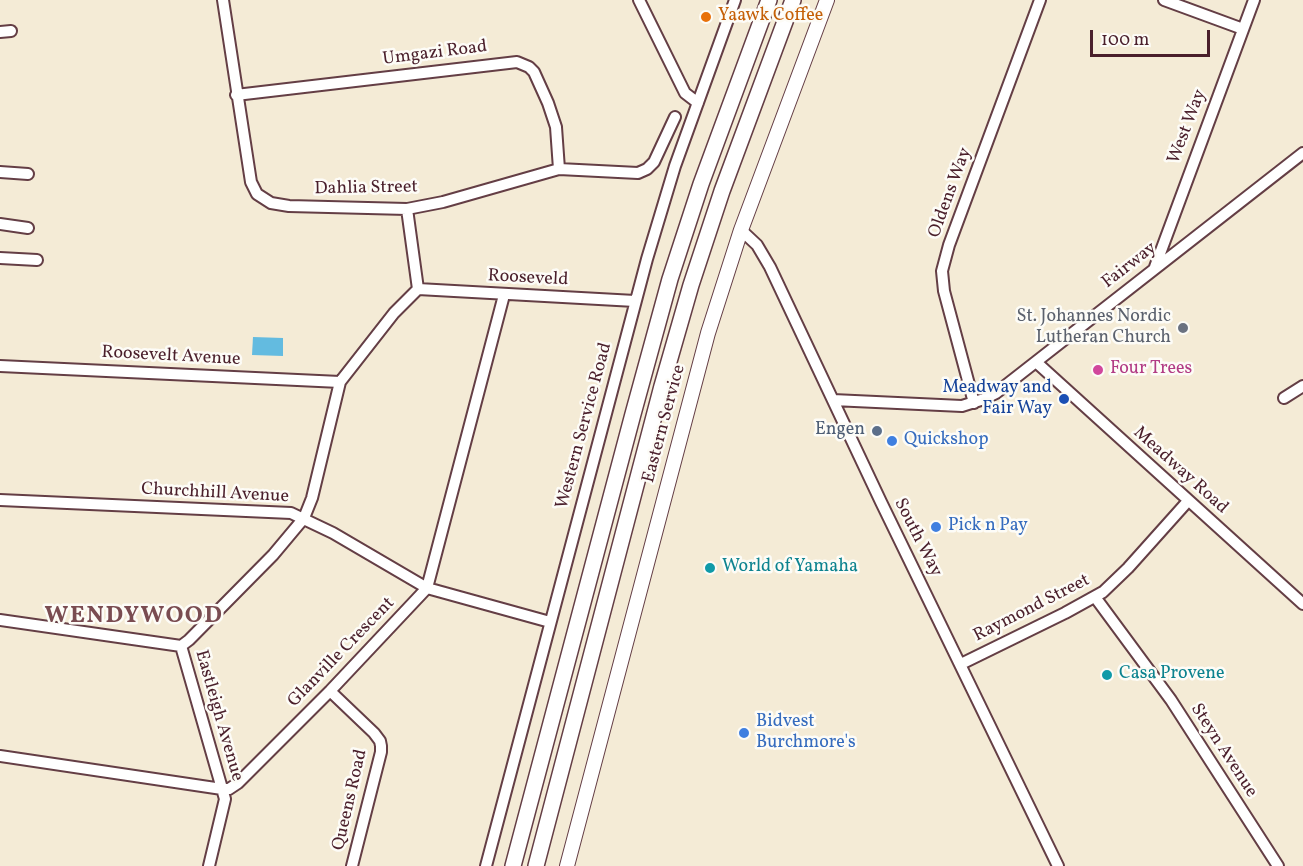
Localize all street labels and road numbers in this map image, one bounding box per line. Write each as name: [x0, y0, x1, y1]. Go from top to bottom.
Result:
street label: Umgazi Road: [382, 37, 488, 71]
street label: West Way: [1164, 87, 1212, 167]
street label: Oldens Way: [925, 145, 977, 241]
street label: Dahlia Street: [314, 177, 418, 201]
street label: Fairway: [1098, 238, 1162, 294]
street label: Rooseveld: [487, 266, 569, 292]
street label: Western Service Road: [552, 341, 618, 511]
street label: Roosevelt Avenue: [101, 343, 241, 371]
street label: Eastern Service: [639, 362, 691, 486]
street label: Meadway Road: [1128, 423, 1232, 519]
street label: Churchhill Avenue: [141, 479, 289, 509]
street label: South Way: [888, 495, 946, 581]
street label: Raymond Street: [970, 570, 1094, 648]
street label: Glanville Crescent: [284, 594, 400, 712]
street label: Eastleigh Avenue: [189, 648, 247, 784]
street label: Steyn Avenue: [1185, 700, 1261, 802]
street label: Queens Road: [329, 747, 373, 853]

